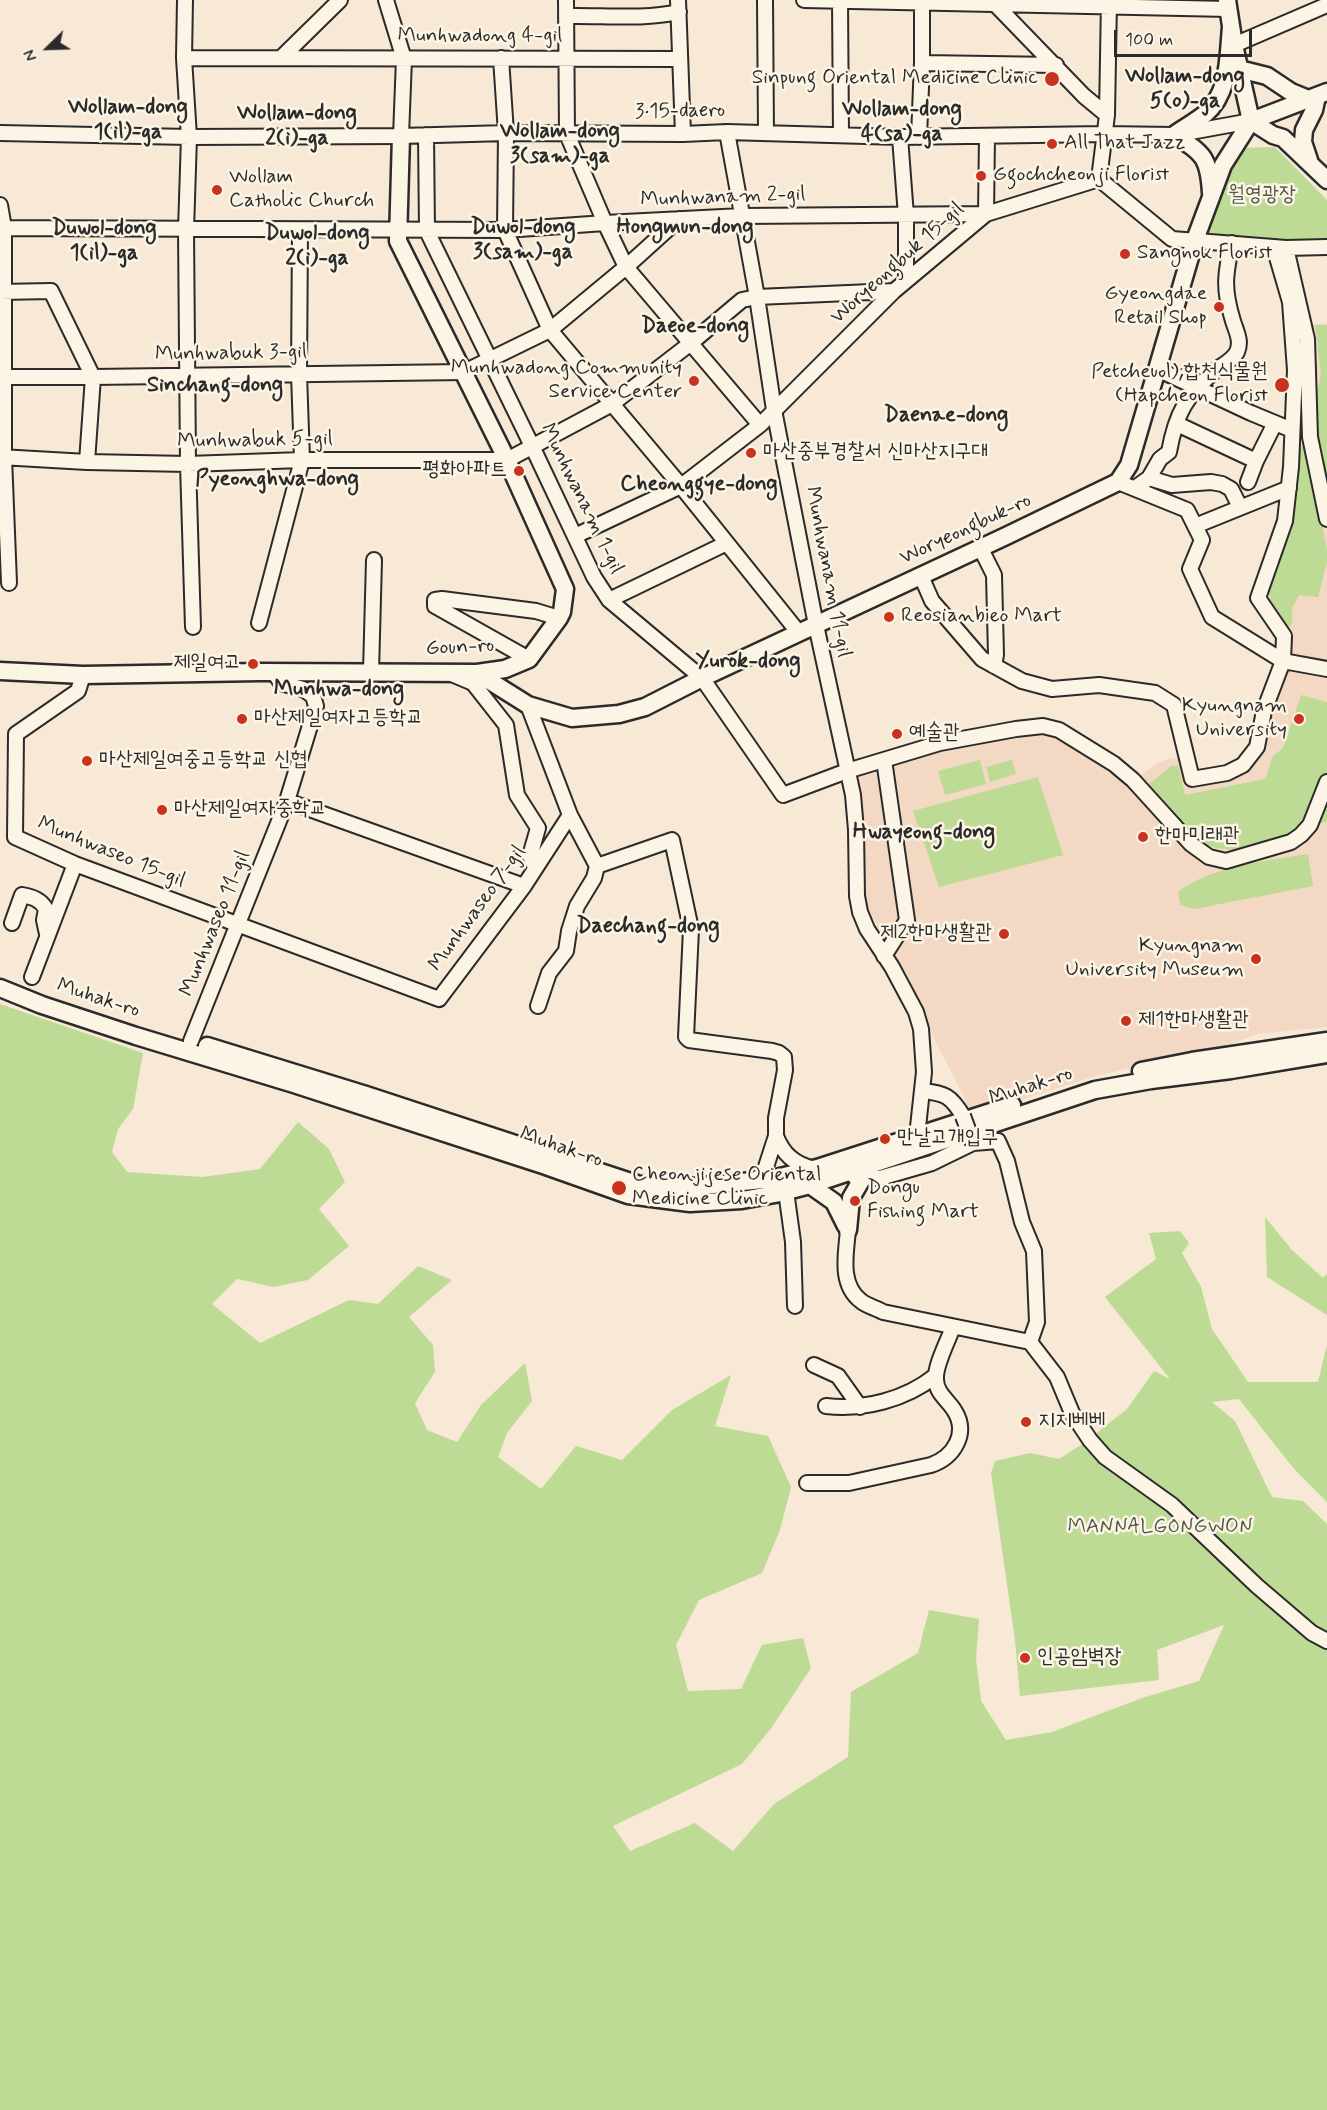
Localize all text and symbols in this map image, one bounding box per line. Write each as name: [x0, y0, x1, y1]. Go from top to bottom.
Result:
north arrow: [18, 18, 78, 78]
scale bar: [1117, 18, 1255, 56]
street label: Munhwadong 4-gil: [398, 24, 562, 50]
text: 100 m: [1125, 28, 1173, 52]
text: N: [19, 46, 43, 64]
district label: Wollam-dong 5(o)-ga: [1125, 64, 1245, 116]
place label: Sinpung Oriental Medicine Clinic: [752, 66, 1038, 92]
marker: Sinpung Oriental Medicine Clinic: [1043, 70, 1061, 88]
district label: Wollam-dong 1(il)-ga: [68, 95, 188, 146]
district label: Wollam-dong 4(sa)-ga: [842, 97, 962, 148]
street label: 3·15-daero: [635, 99, 725, 125]
district label: Wollam-dong 2(i)-ga: [237, 101, 357, 152]
district label: Wollam-dong 3(sam)-ga: [500, 119, 620, 170]
place label: All That Jazz: [1064, 131, 1186, 157]
marker: All That Jazz: [1045, 137, 1059, 151]
place label: Ggochcheonji Florist: [993, 163, 1169, 189]
place label: Wollam Catholic Church: [229, 165, 374, 215]
marker: Ggochcheonji Florist: [974, 169, 988, 183]
marker: Wollam Catholic Church: [210, 183, 224, 197]
street label: Munhwanam 2-gil: [640, 183, 806, 213]
park label: 월영광장: [1228, 183, 1296, 209]
street label: Woryeongbuk 15-gil: [826, 198, 970, 330]
district label: Duwol-dong 3(sam)-ga: [470, 215, 576, 266]
district label: Hongmun-dong: [616, 215, 754, 241]
district label: Duwol-dong 1(il)-ga: [51, 216, 157, 268]
district label: Duwol-dong 2(i)-ga: [264, 221, 370, 272]
place label: Sangnok Florist: [1137, 241, 1273, 267]
marker: Sangnok Florist: [1118, 247, 1132, 261]
place label: Gyeongdae Retail Shop: [1104, 282, 1207, 332]
marker: Gyeongdae Retail Shop: [1212, 300, 1226, 314]
district label: Daeoe-dong: [641, 314, 749, 340]
street label: Munhwabuk 3-gil: [155, 340, 307, 368]
place label: Munhwadong Community Service Center: [451, 356, 682, 406]
place label: Petcheuol);합천식물원 (Hapcheon Florist: [1091, 360, 1268, 410]
district label: Sinchang-dong: [147, 373, 283, 399]
marker: Munhwadong Community Service Center: [687, 374, 701, 388]
marker: Petcheuol);합천식물원 (Hapcheon Florist: [1273, 376, 1291, 394]
district label: Daenae-dong: [884, 403, 1008, 429]
street label: Munhwanam 1-gil: [534, 420, 628, 578]
street label: Munhwabuk 5-gil: [177, 427, 333, 455]
place label: 마산중부경찰서 신마산지구대: [763, 440, 988, 466]
marker: 마산중부경찰서 신마산지구대: [744, 446, 758, 460]
place label: 평화아파트: [423, 458, 507, 484]
marker: 평화아파트: [512, 464, 526, 478]
district label: Pyeonghwa-dong: [195, 467, 359, 493]
district label: Cheonggye-dong: [620, 472, 778, 498]
street label: Munhwanam 11-gil: [798, 485, 856, 659]
street label: Woryeongbuk-ro: [896, 489, 1036, 571]
place label: Reosianbieo Mart: [901, 604, 1062, 630]
marker: Reosianbieo Mart: [882, 610, 896, 624]
street label: Goun-ro: [425, 634, 495, 662]
district label: Yurok-dong: [695, 649, 801, 675]
place label: 제일여고: [173, 651, 241, 677]
marker: 제일여고: [246, 657, 260, 671]
district label: Munhwa-dong: [274, 677, 404, 703]
place label: Kyungnam University: [1182, 694, 1287, 744]
place label: 마산제일여자고등학교: [254, 706, 423, 732]
marker: 마산제일여자고등학교: [235, 712, 249, 726]
marker: Kyungnam University: [1292, 712, 1306, 726]
place label: 예술관: [909, 721, 960, 747]
marker: 예술관: [890, 727, 904, 741]
place label: 마산제일여중고등학교 신협: [99, 748, 307, 774]
marker: 마산제일여중고등학교 신협: [80, 754, 94, 768]
place label: 마산제일여자중학교: [174, 797, 326, 823]
marker: 마산제일여자중학교: [155, 803, 169, 817]
street label: Munhwaseo 15-gil: [33, 812, 189, 894]
district label: Hwayeong-dong: [853, 820, 995, 846]
place label: 한마미래관: [1155, 824, 1239, 850]
marker: 한마미래관: [1136, 830, 1150, 844]
street label: Munhwaseo 7-gil: [424, 841, 532, 977]
street label: Munhwaseo 11-gil: [175, 847, 257, 1001]
district label: Daechang-dong: [576, 914, 720, 940]
place label: 제2한마생활관: [880, 921, 992, 947]
marker: 제2한마생활관: [997, 927, 1011, 941]
place label: Kyungnam University Museum: [1065, 934, 1244, 984]
marker: Kyungnam University Museum: [1249, 952, 1263, 966]
street label: Muhak-ro: [53, 974, 143, 1024]
place label: 제1한마생활관: [1138, 1008, 1249, 1034]
marker: 제1한마생활관: [1119, 1014, 1133, 1028]
street label: Muhak-ro: [986, 1062, 1076, 1112]
street label: Muhak-ro: [516, 1122, 606, 1174]
place label: 만날고개입구: [897, 1126, 998, 1152]
marker: 만날고개입구: [878, 1132, 892, 1146]
place label: Cheonjijese Oriental Medicine Clinic: [632, 1163, 821, 1213]
place label: Dongu Fishing Mart: [867, 1176, 979, 1226]
marker: Cheonjijese Oriental Medicine Clinic: [610, 1179, 628, 1197]
marker: Dongu Fishing Mart: [848, 1194, 862, 1208]
place label: 지지베베: [1038, 1409, 1106, 1435]
marker: 지지베베: [1019, 1415, 1033, 1429]
park label: MANNALGONGWON: [1067, 1515, 1253, 1541]
place label: 인공암벽장: [1037, 1645, 1121, 1671]
marker: 인공암벽장: [1018, 1651, 1032, 1665]

